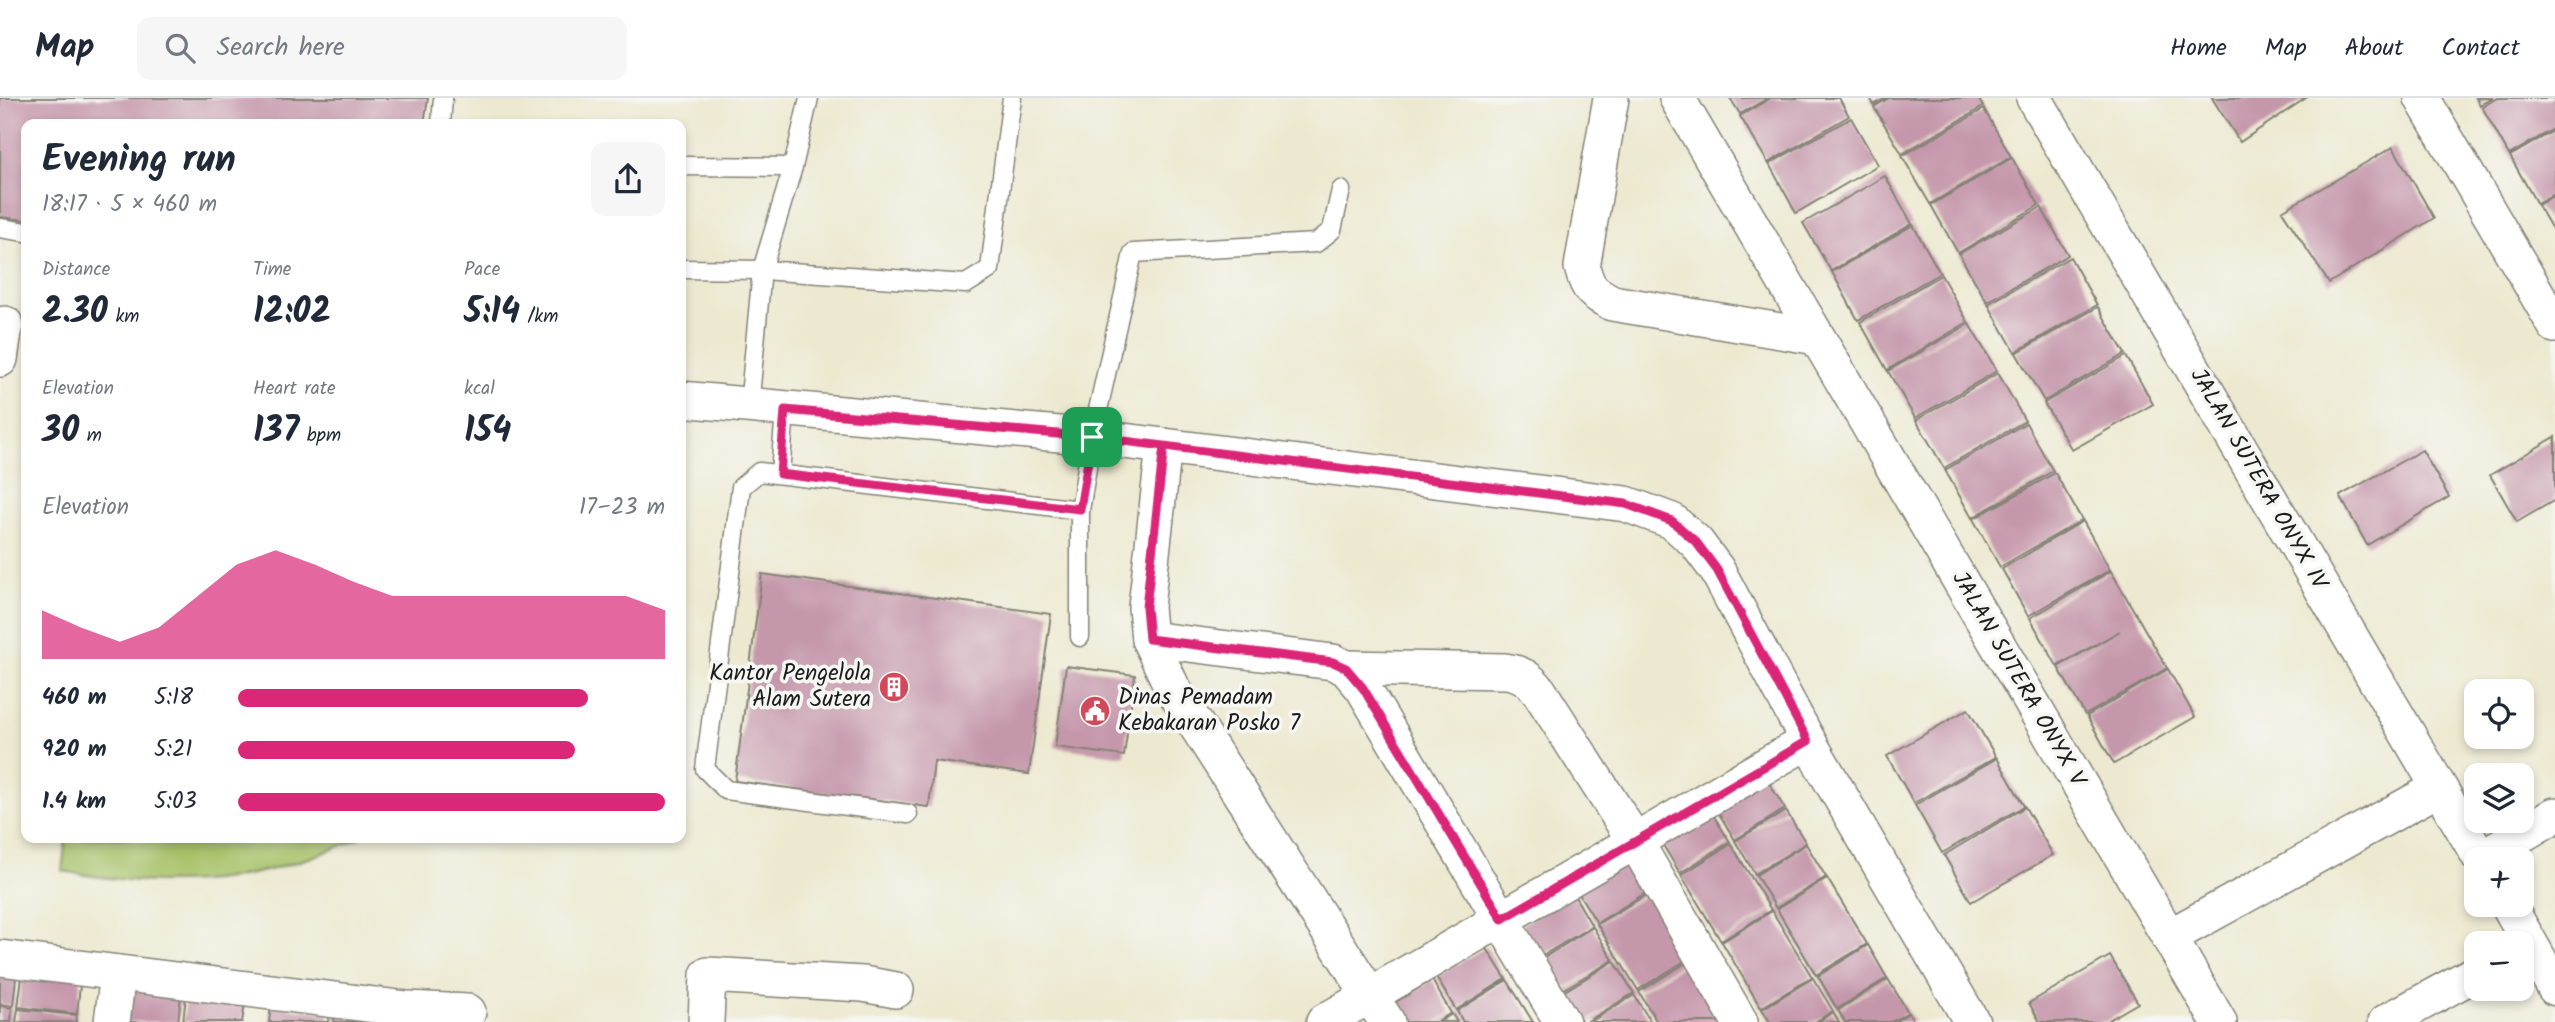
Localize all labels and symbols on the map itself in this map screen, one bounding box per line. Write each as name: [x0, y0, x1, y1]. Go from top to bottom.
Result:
street label: JALAN SUTERA ONYX IV: [2180, 362, 2337, 598]
pin: [1062, 407, 1122, 467]
street label: JALAN SUTERA ONYX V: [1942, 565, 2095, 795]
place label: Kantor Pengelola Alam Sutera: [709, 656, 871, 718]
building icon: Kantor Pengelola Alam Sutera: [877, 670, 911, 704]
place label: Dinas Pemadam Kebakaran Posko 7: [1118, 680, 1301, 742]
public building icon: Dinas Pemadam Kebakaran Posko 7: [1078, 694, 1112, 728]

